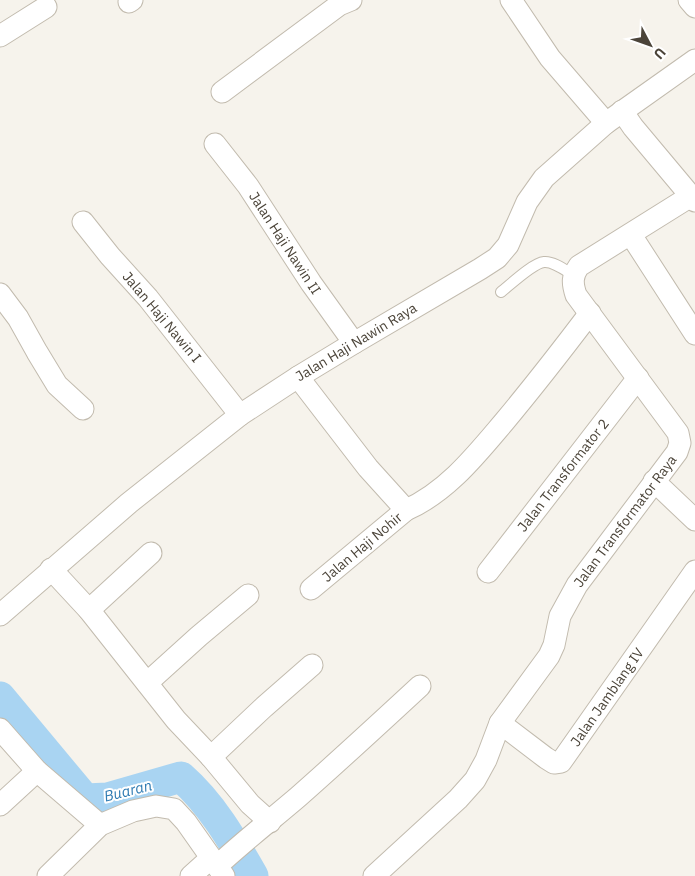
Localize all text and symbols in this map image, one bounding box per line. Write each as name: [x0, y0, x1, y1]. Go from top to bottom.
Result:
north arrow: [625, 20, 675, 70]
text: U: [650, 44, 670, 63]
street label: Jalan Haji Nawin II: [245, 188, 325, 298]
street label: Jalan Haji Nawin I: [119, 268, 205, 366]
street label: Jalan Haji Nawin Raya: [292, 298, 420, 385]
street label: Jalan Transformator 2: [513, 415, 613, 535]
street label: Jalan Transformator Raya: [569, 451, 681, 591]
street label: Jalan Haji Nohir: [318, 508, 406, 586]
street label: Jalan Jamblang IV: [566, 644, 648, 750]
water label: Buaran: [102, 775, 154, 806]

